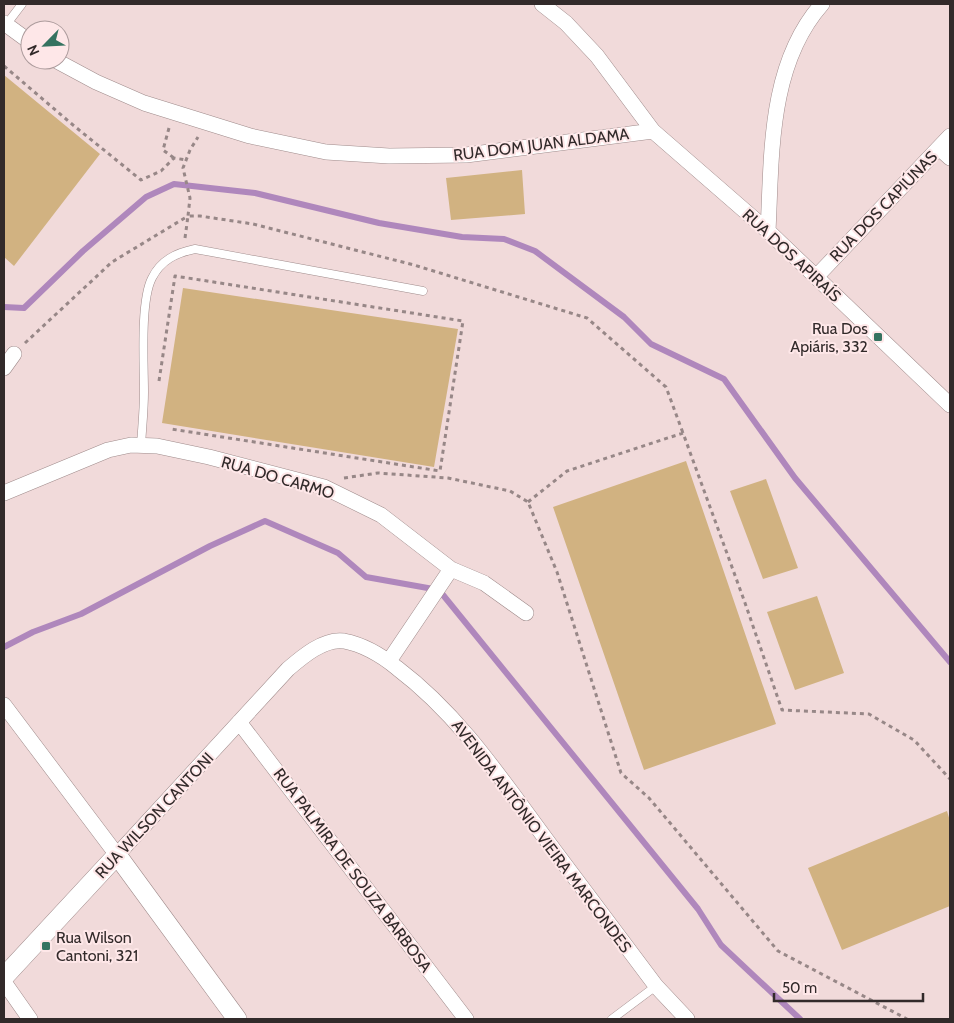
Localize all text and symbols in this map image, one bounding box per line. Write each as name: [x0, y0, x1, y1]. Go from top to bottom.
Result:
north arrow: [20, 20, 70, 70]
text: N: [23, 42, 43, 58]
street label: RUA DOM JUAN ALDAMA: [452, 124, 630, 165]
street label: RUA DOS CAPIÚNAS: [826, 147, 941, 266]
street label: RUA DOS APIRAÍS: [739, 205, 845, 306]
place label: Rua Dos Apiáris, 332: [790, 319, 868, 356]
marker: Rua Dos Apiáris, 332: [872, 331, 884, 343]
street label: RUA DO CARMO: [219, 452, 337, 503]
street label: AVENIDA ANTÔNIO VIEIRA MARCONDES: [448, 716, 635, 956]
street label: RUA WILSON CANTONI: [91, 749, 218, 882]
street label: RUA PALMIRA DE SOUZA BARBOSA: [270, 765, 436, 976]
place label: Rua Wilson Cantoni, 321: [56, 928, 138, 965]
marker: Rua Wilson Cantoni, 321: [40, 940, 52, 952]
scale bar: [774, 970, 923, 1002]
text: 50 m: [782, 979, 817, 997]

